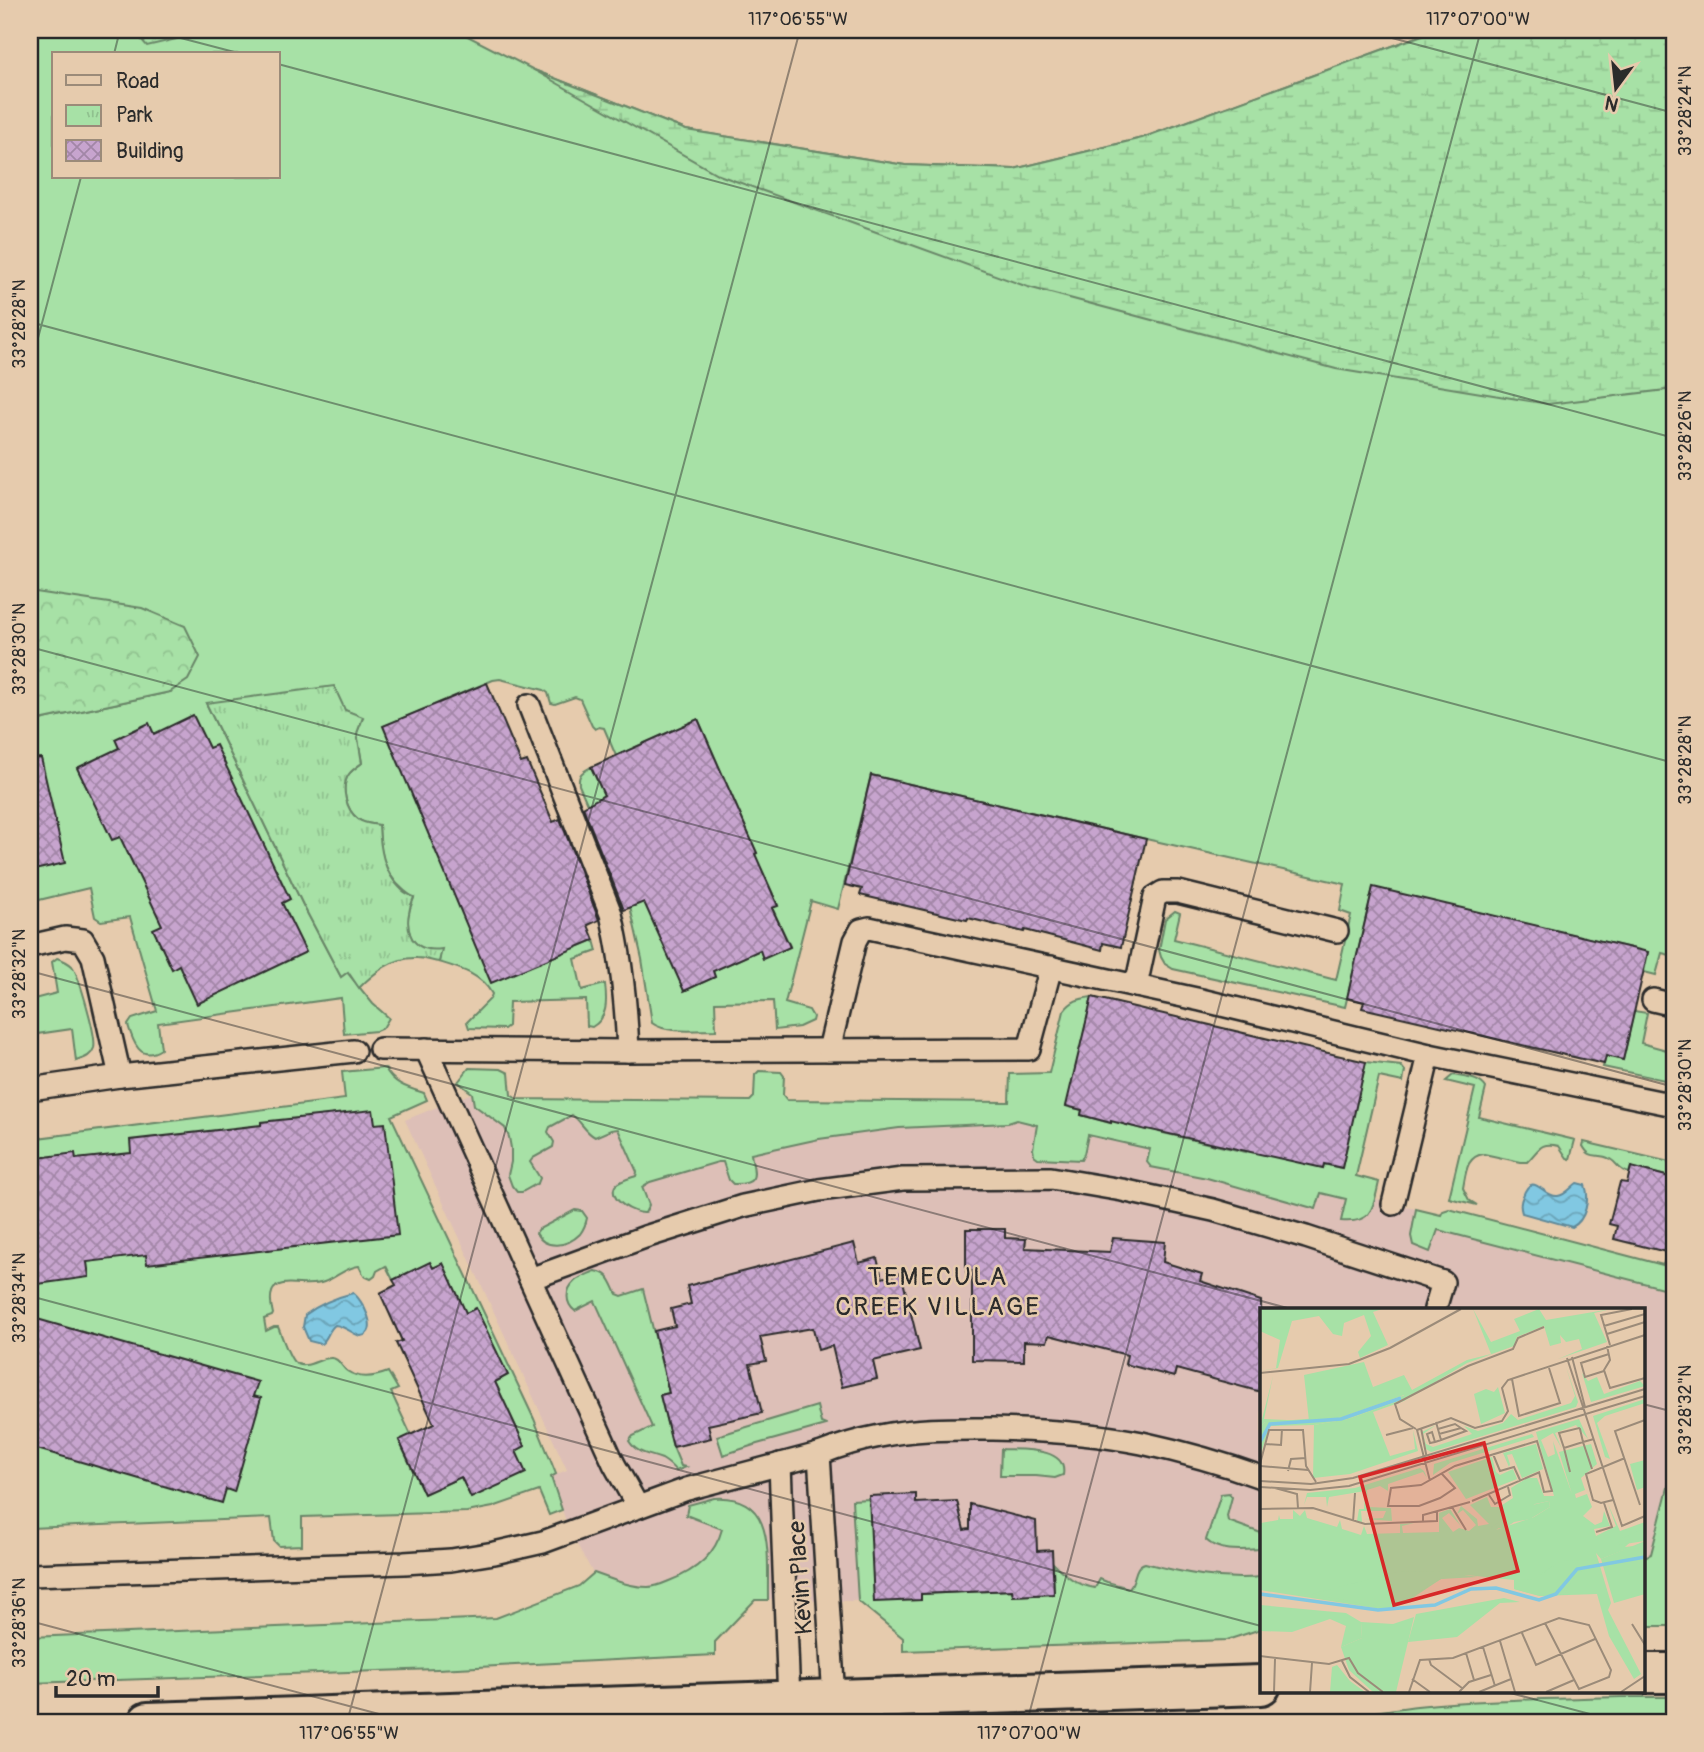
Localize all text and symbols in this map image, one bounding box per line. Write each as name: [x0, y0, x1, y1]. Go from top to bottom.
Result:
text: 117°06'55"W: [748, 8, 848, 31]
text: 117°07'00"W: [1426, 8, 1530, 31]
legend: [52, 52, 280, 178]
north arrow: [1582, 52, 1652, 122]
text: 33°28'24"N: [1674, 66, 1697, 156]
text: Road: [116, 68, 160, 95]
text: N: [1602, 90, 1621, 117]
text: Park: [116, 102, 153, 129]
text: Building: [116, 138, 183, 165]
text: 33°28'28"N: [8, 279, 31, 369]
text: 33°28'26"N: [1674, 391, 1697, 481]
text: 33°28'30"N: [8, 603, 31, 695]
text: 33°28'28"N: [1674, 715, 1697, 805]
text: 33°28'32"N: [8, 929, 31, 1019]
text: 33°28'30"N: [1674, 1039, 1697, 1131]
text: 33°28'34"N: [8, 1253, 31, 1343]
district label: TEMECULA CREEK VILLAGE: [835, 1261, 1041, 1323]
inset map: [1260, 1308, 1644, 1692]
text: 33°28'32"N: [1674, 1365, 1697, 1455]
street label: Kevin Place: [782, 1520, 819, 1636]
text: 33°28'36"N: [8, 1578, 31, 1668]
scale bar: [56, 1654, 158, 1698]
text: 20 m: [66, 1666, 115, 1693]
text: 117°06'55"W: [299, 1722, 399, 1745]
text: 117°07'00"W: [977, 1722, 1081, 1745]

